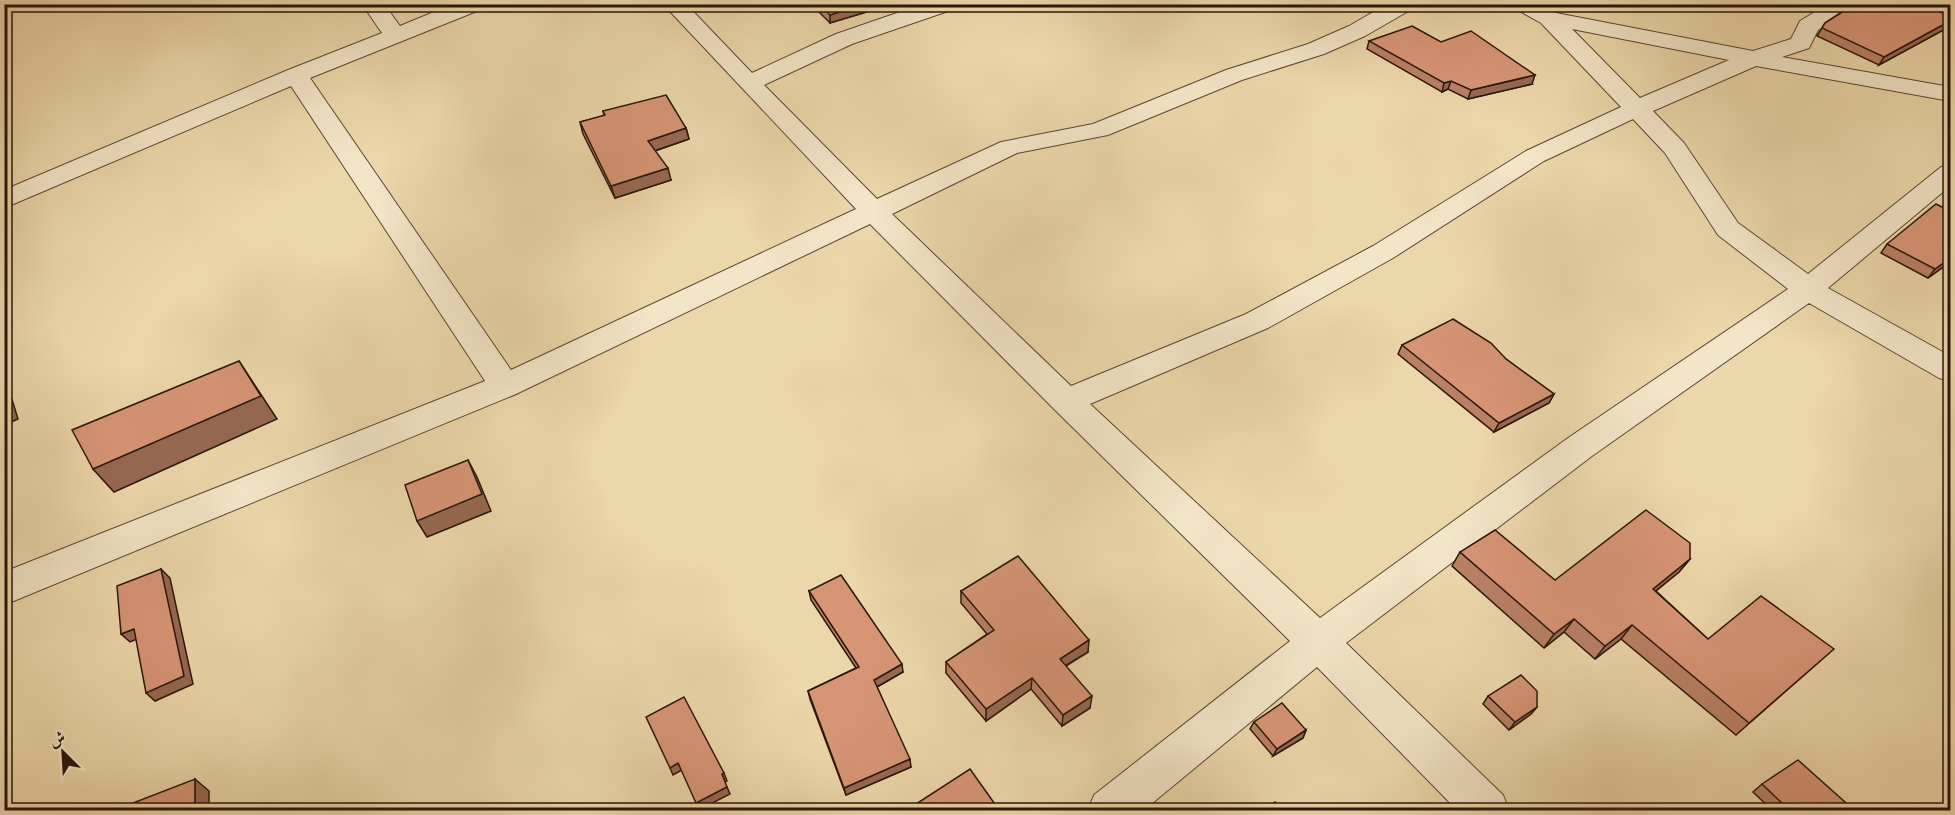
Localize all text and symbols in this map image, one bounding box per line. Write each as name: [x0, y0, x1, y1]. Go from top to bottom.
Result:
north arrow: [33, 722, 93, 782]
text: ش: [46, 726, 69, 752]

